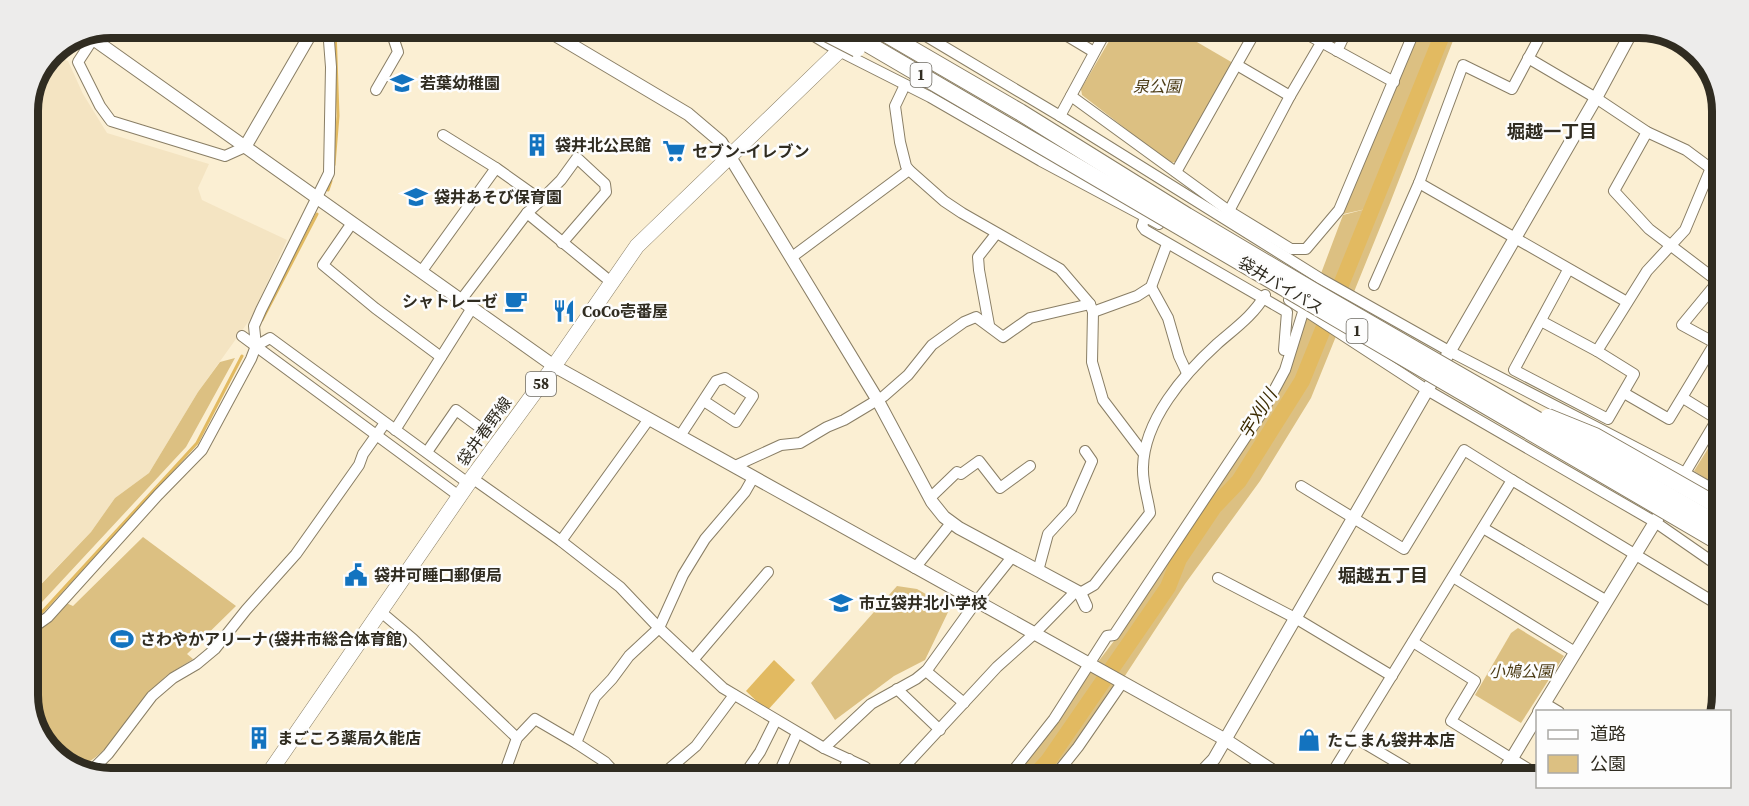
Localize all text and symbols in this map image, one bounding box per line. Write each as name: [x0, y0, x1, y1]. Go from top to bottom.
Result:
road number: 1: [910, 63, 932, 87]
school or university icon: 若葉幼稚園: [389, 70, 415, 96]
place label: 若葉幼稚園: [420, 72, 500, 94]
park label: 泉公園: [1133, 75, 1183, 97]
district label: 堀越一丁目: [1507, 119, 1597, 144]
building icon: 袋井北公民館: [524, 132, 550, 158]
place label: 袋井北公民館: [555, 134, 651, 156]
supermarket icon: セブン-イレブン: [661, 138, 687, 164]
place label: セブン-イレブン: [692, 140, 809, 162]
school or university icon: 袋井あそび保育園: [403, 184, 429, 210]
place label: 袋井あそび保育園: [434, 186, 562, 208]
street label: 袋井バイパス: [1234, 251, 1328, 319]
cafe icon: シャトレーゼ: [503, 288, 529, 314]
place label: シャトレーゼ: [402, 290, 498, 312]
restaurant icon: CoCo壱番屋: [551, 298, 577, 324]
place label: CoCo壱番屋: [582, 300, 668, 322]
road number: 1: [1346, 319, 1368, 343]
road number: 58: [526, 372, 556, 396]
water label: 宇刈川: [1233, 383, 1284, 443]
street label: 袋井春野線: [452, 392, 516, 470]
public building icon: 袋井可睡口郵便局: [343, 562, 369, 588]
district label: 堀越五丁目: [1338, 563, 1428, 588]
place label: 袋井可睡口郵便局: [374, 564, 502, 586]
school or university icon: 市立袋井北小学校: [828, 590, 854, 616]
place label: 市立袋井北小学校: [859, 592, 987, 614]
sports icon: さわやかアリーナ(袋井市総合体育館): [109, 626, 135, 652]
place label: さわやかアリーナ(袋井市総合体育館): [140, 628, 408, 650]
park label: 小鳩公園: [1489, 660, 1555, 682]
legend: [1536, 710, 1731, 788]
text: 道路: [1590, 721, 1626, 746]
building icon: まごころ薬局久能店: [246, 725, 272, 751]
place label: まごころ薬局久能店: [277, 727, 421, 749]
shop icon: たこまん袋井本店: [1296, 727, 1322, 753]
place label: たこまん袋井本店: [1327, 729, 1455, 751]
text: 公園: [1590, 751, 1626, 776]

